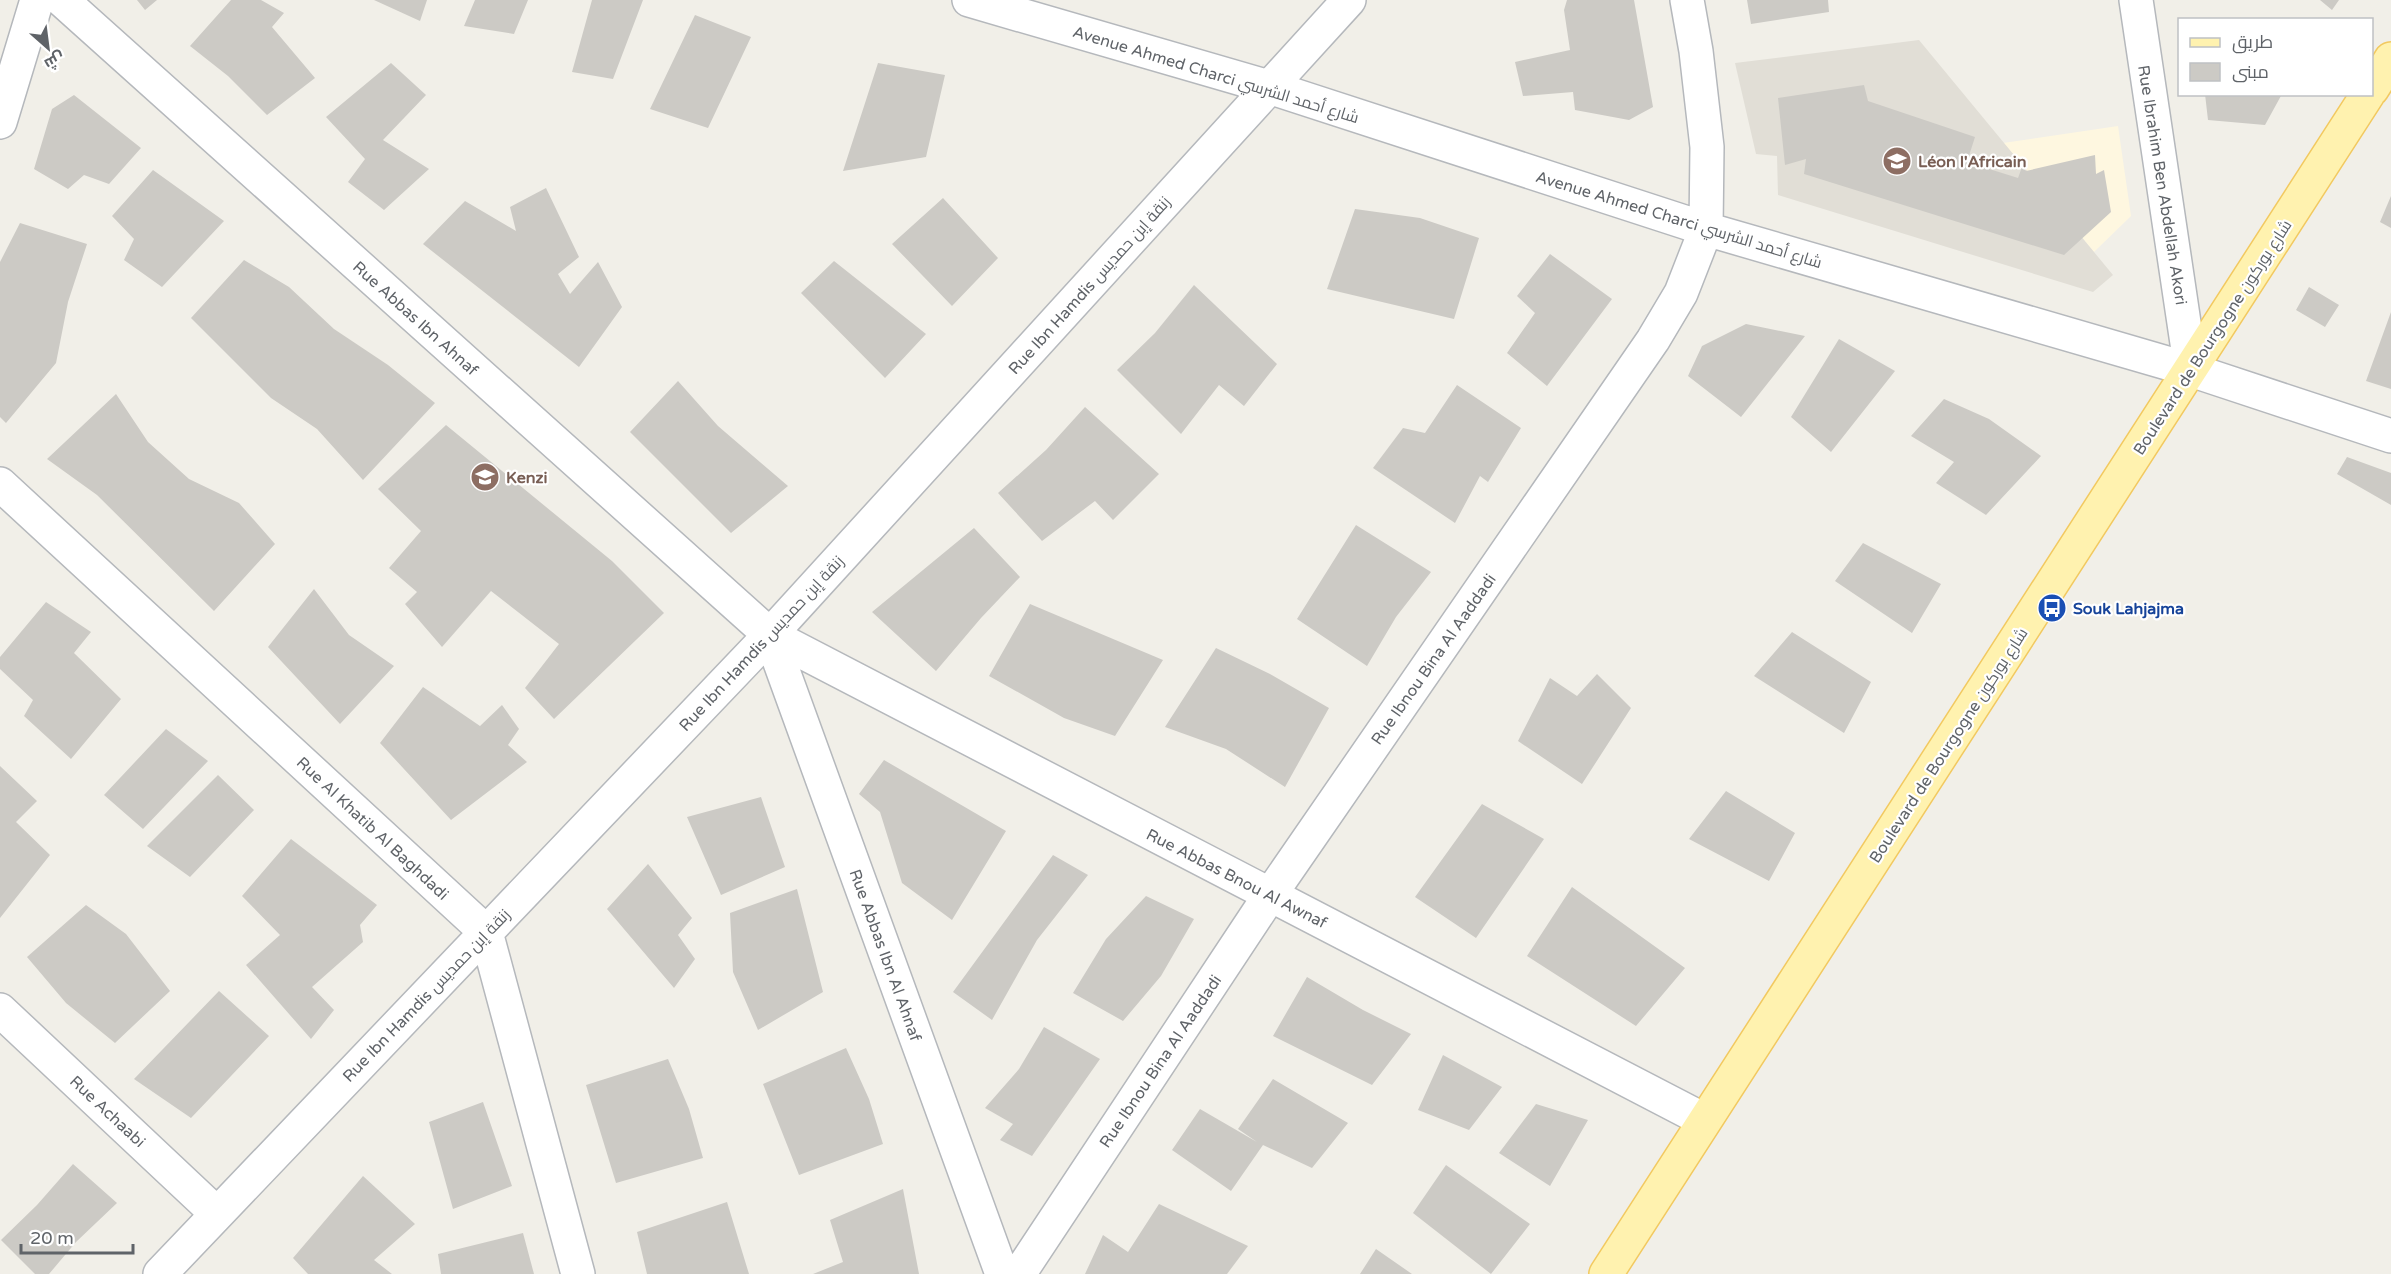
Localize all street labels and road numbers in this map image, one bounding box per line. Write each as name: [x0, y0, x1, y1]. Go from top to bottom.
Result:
street label: Avenue Ahmed Charci شارع أحمد الشرسي: [1070, 22, 1361, 130]
street label: Rue Ibrahim Ben Abdellah Akori: [2133, 64, 2191, 307]
street label: Avenue Ahmed Charci شارع أحمد الشرسي: [1533, 167, 1824, 275]
street label: Rue Ibn Hamdis زنقة إبن حمديس: [1004, 192, 1175, 379]
street label: Boulevard de Bourgogne شارع بوركون: [2129, 216, 2297, 459]
street label: Rue Abbas Ibn Ahnaf: [349, 257, 483, 381]
street label: Rue Ibn Hamdis زنقة إبن حمديس: [675, 552, 848, 736]
street label: Rue Ibnou Bina Al Aaddadi: [1367, 570, 1501, 749]
street label: Boulevard de Bourgogne شارع بوركون: [1865, 624, 2033, 867]
street label: Rue Al Khatib Al Baghdadi: [292, 753, 453, 905]
street label: Rue Abbas Bnou Al Awnaf: [1143, 825, 1331, 934]
street label: Rue Abbas Ibn Al Ahnaf: [845, 866, 926, 1045]
street label: Rue Ibn Hamdis زنقة إبن حمديس: [339, 905, 515, 1086]
street label: Rue Ibnou Bina Al Aaddadi: [1095, 971, 1226, 1152]
street label: Rue Achaabi: [65, 1072, 149, 1152]

